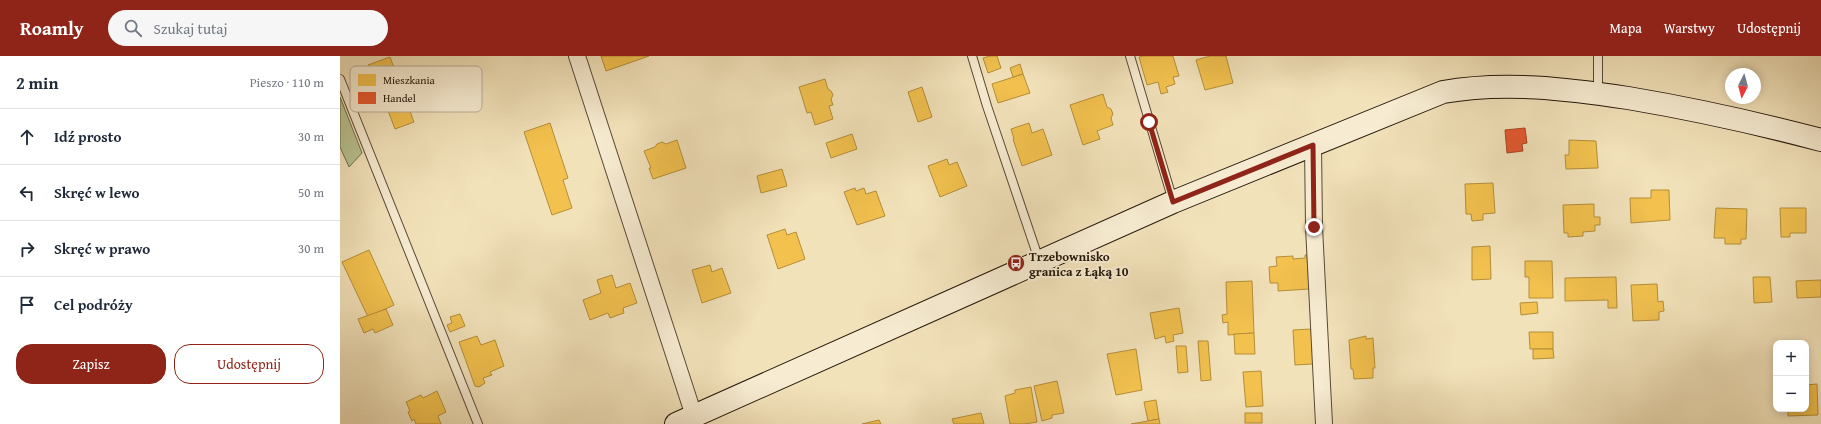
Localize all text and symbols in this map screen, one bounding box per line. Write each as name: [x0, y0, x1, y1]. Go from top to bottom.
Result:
search box: [108, 10, 388, 46]
text: Roamly: [20, 14, 84, 42]
icon: search: [122, 17, 144, 39]
text: Szukaj tutaj: [154, 18, 227, 39]
text: Mapa: [1610, 18, 1642, 38]
text: Warstwy: [1664, 18, 1715, 38]
text: Udostępnij: [1737, 18, 1801, 38]
legend: [350, 66, 482, 112]
north arrow: [1725, 68, 1761, 104]
text: 2 min: [16, 70, 58, 95]
text: Mieszkania: [383, 72, 435, 88]
text: Pieszo · 110 m: [250, 73, 324, 92]
text: Handel: [383, 90, 416, 106]
route start: [1140, 113, 1158, 131]
icon: ahead: [16, 126, 38, 148]
text: Idź prosto: [54, 126, 121, 147]
text: 30 m: [298, 127, 324, 146]
icon: left: [16, 182, 38, 204]
text: Skręć w lewo: [54, 182, 140, 203]
text: 50 m: [298, 183, 324, 202]
route end: [1305, 218, 1323, 236]
icon: right: [16, 238, 38, 260]
text: Skręć w prawo: [54, 238, 150, 259]
text: 30 m: [298, 239, 324, 258]
place label: Trzebownisko granica z Łąką 10: [1029, 247, 1129, 281]
bus stop icon: Trzebownisko granica z Łąką 10: [1006, 253, 1026, 273]
icon: arrive: [16, 294, 38, 316]
text: Cel podróży: [54, 294, 133, 315]
map controls: [1773, 340, 1809, 412]
button: +: [1773, 340, 1809, 376]
button: Zapisz: [16, 344, 166, 384]
button: Udostępnij: [174, 344, 324, 384]
button: −: [1773, 376, 1809, 412]

